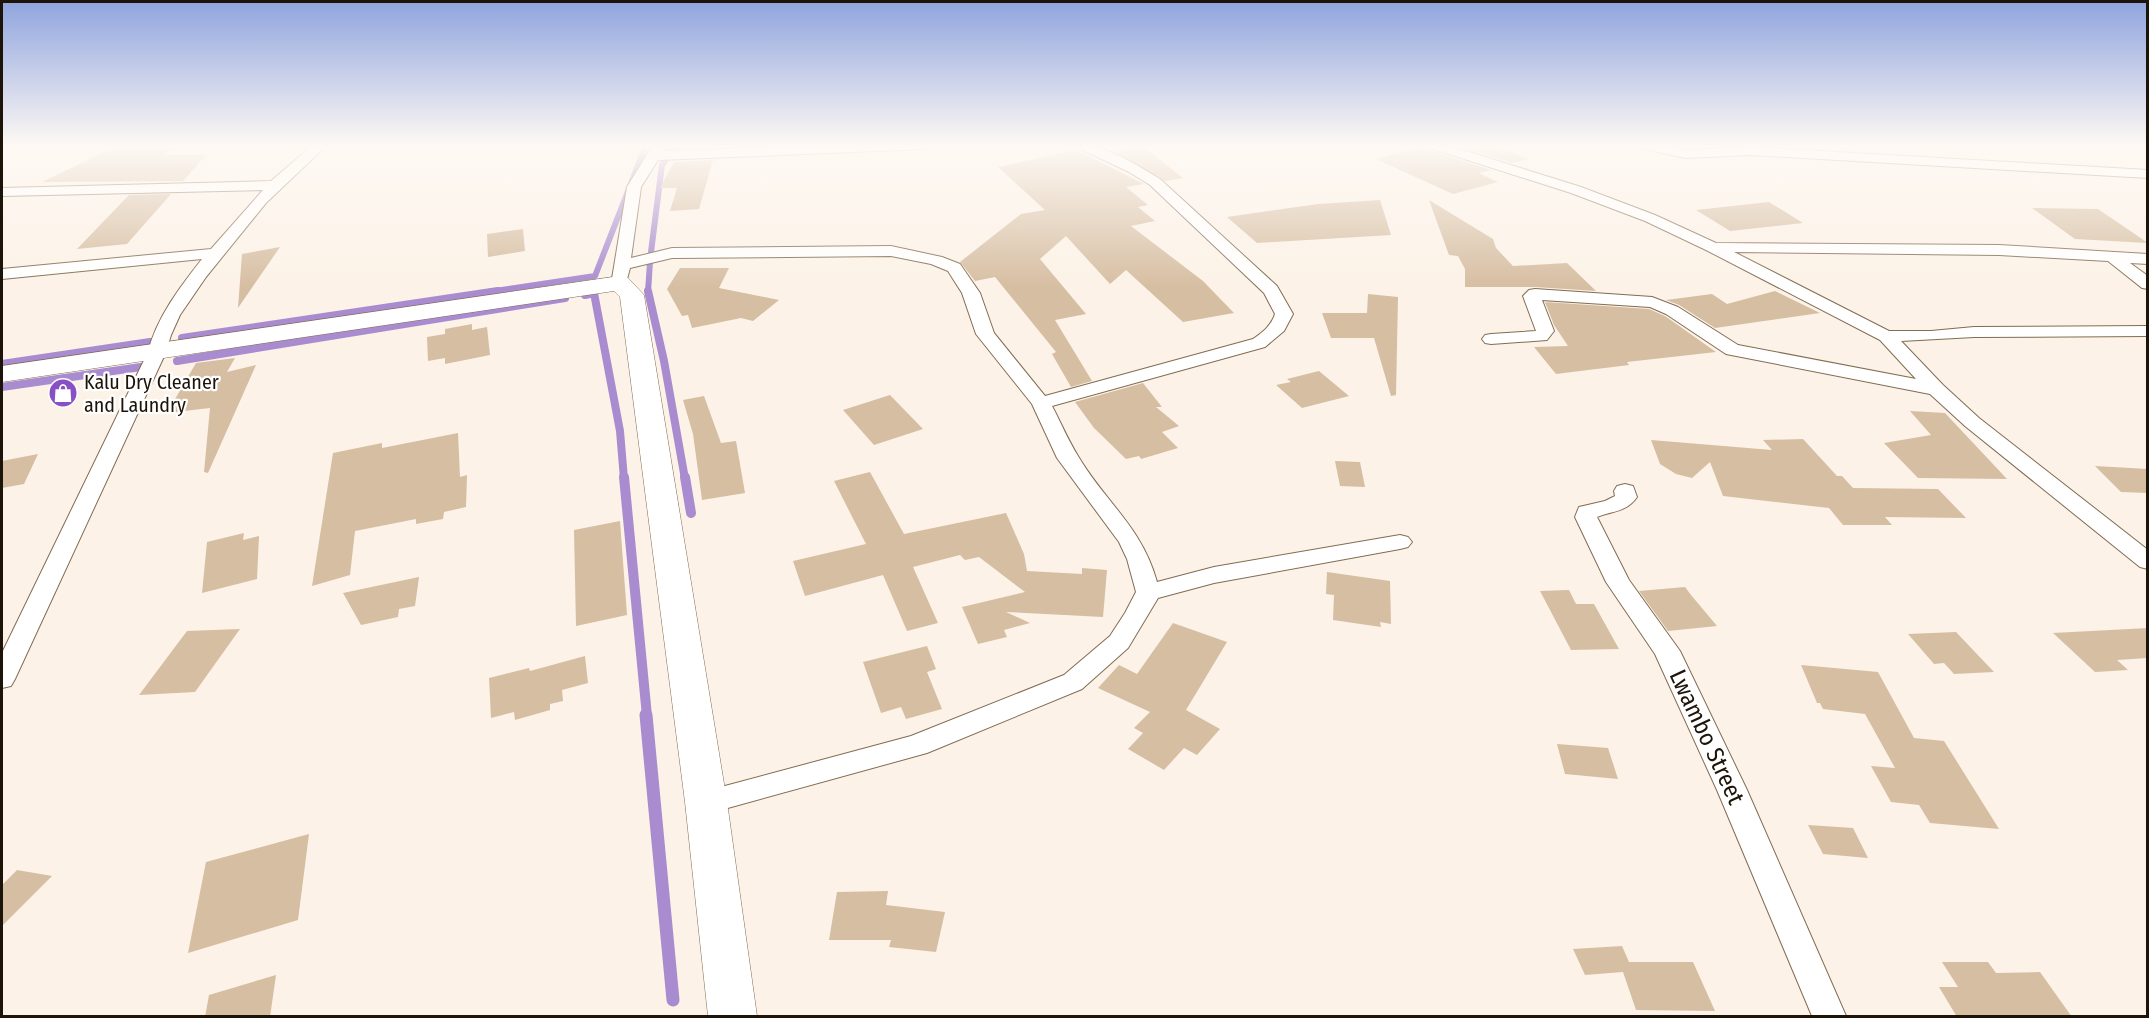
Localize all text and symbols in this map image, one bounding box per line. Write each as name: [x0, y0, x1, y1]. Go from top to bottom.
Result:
place label: Kalu Dry Cleaner and Laundry: [84, 370, 219, 417]
shop icon: Kalu Dry Cleaner and Laundry: [47, 377, 79, 409]
street label: Lwambo Street: [1664, 665, 1750, 809]

